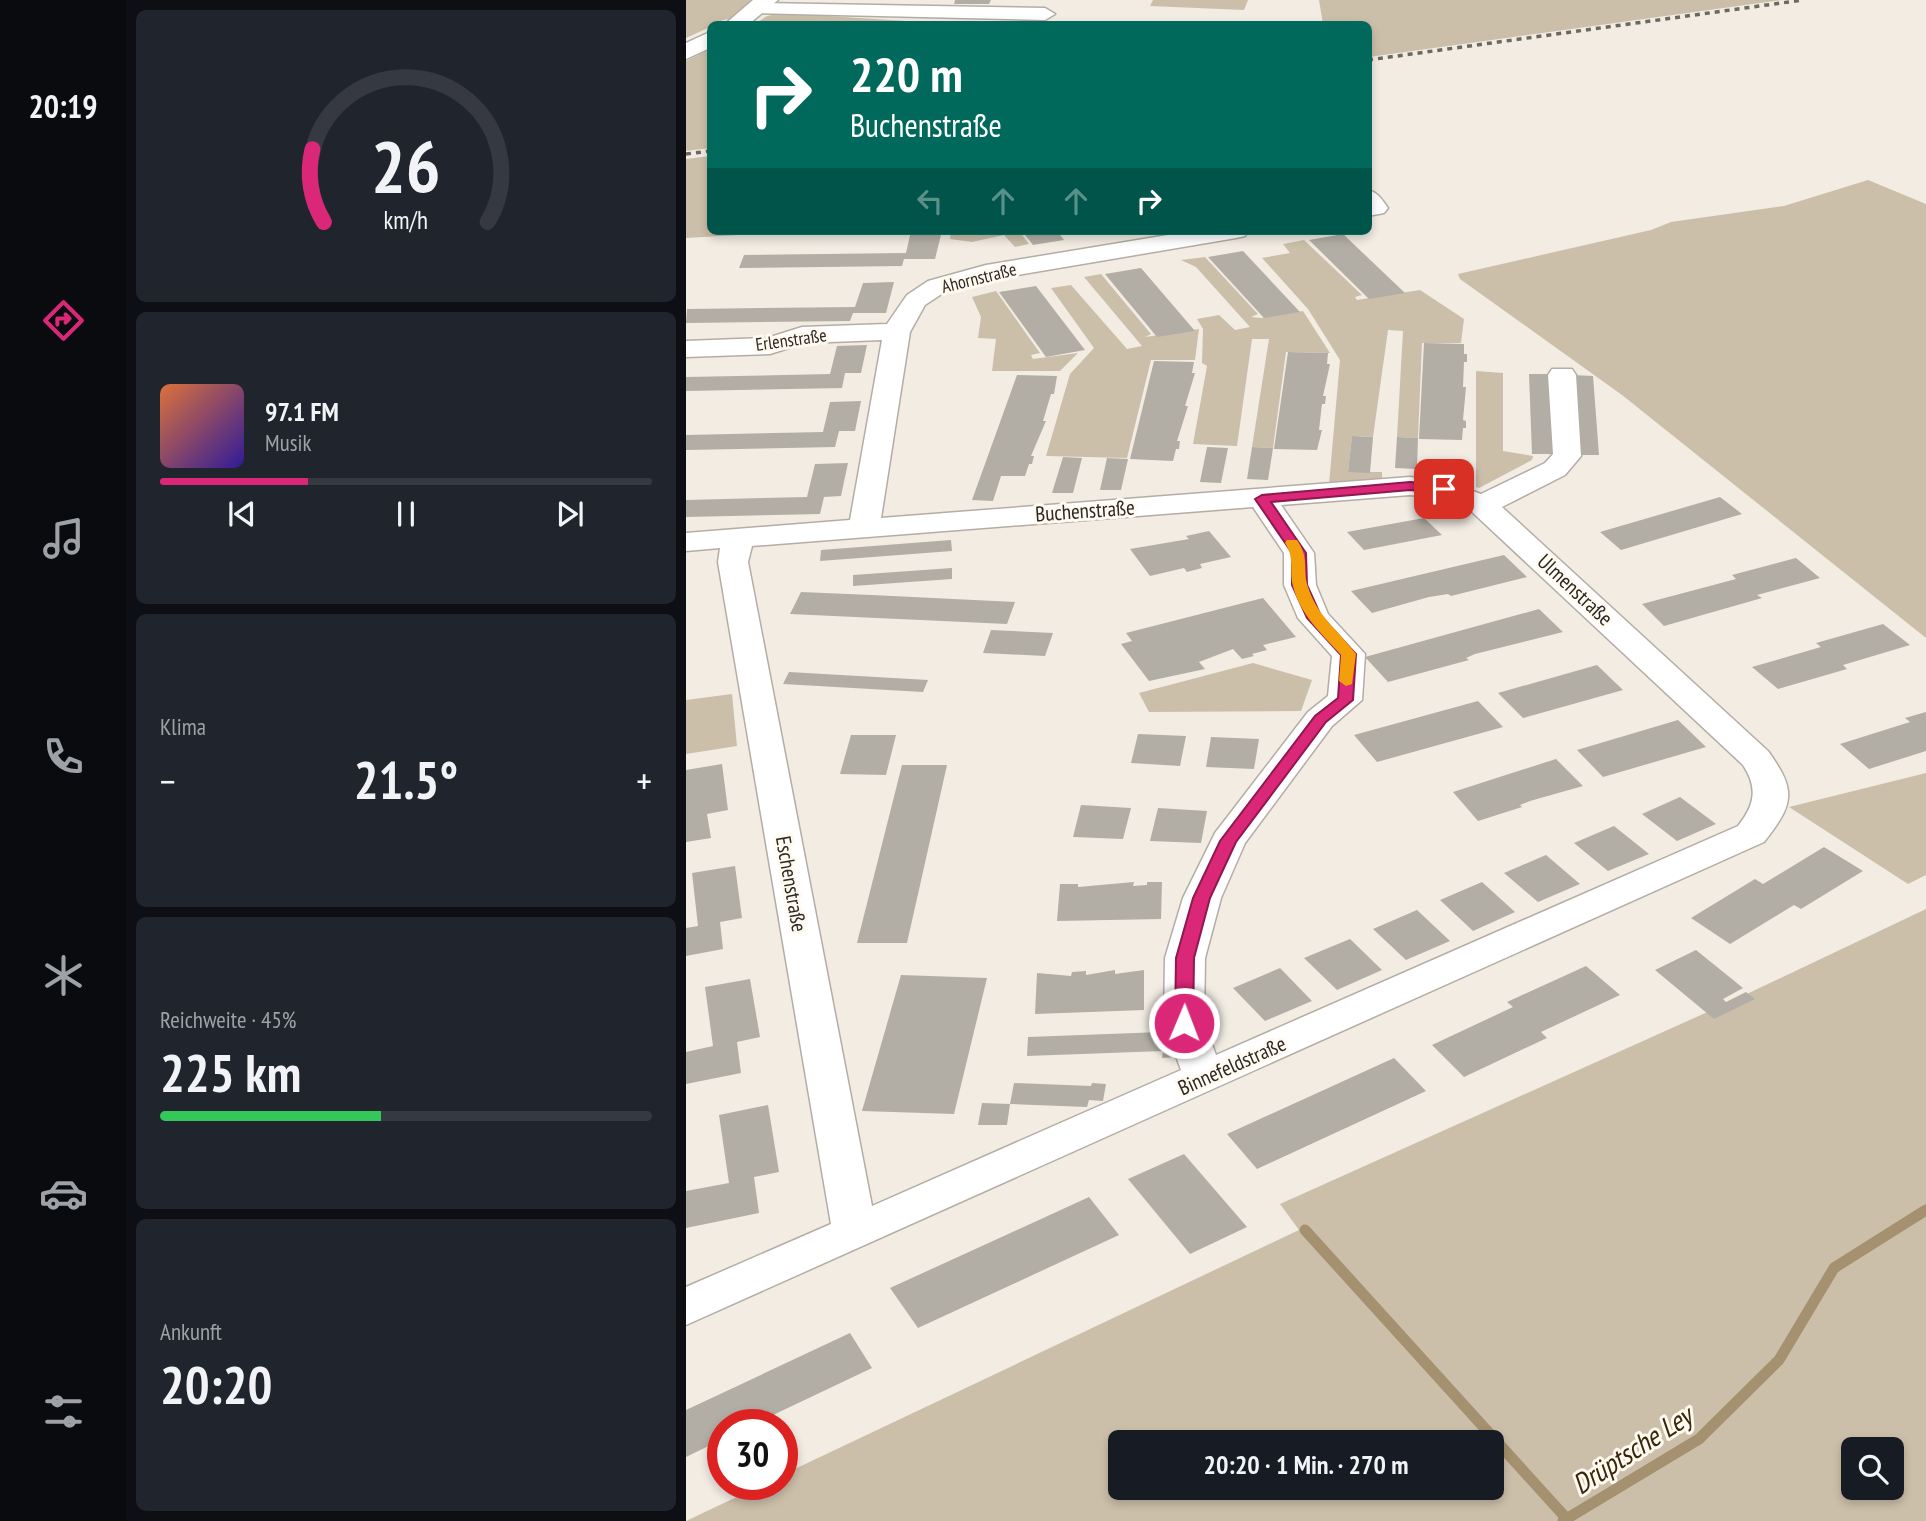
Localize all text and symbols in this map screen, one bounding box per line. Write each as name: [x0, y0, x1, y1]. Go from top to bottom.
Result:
text: 220 m: [850, 42, 963, 106]
icon: right: [735, 49, 826, 140]
text: 20:19: [28, 85, 98, 127]
text: Buchenstraße: [850, 104, 1002, 146]
text: 26: [371, 118, 441, 212]
icon: left: [911, 182, 949, 220]
icon: ahead: [984, 182, 1022, 220]
icon: ahead: [1057, 182, 1095, 220]
icon: right: [1130, 182, 1168, 220]
text: km/h: [384, 204, 428, 236]
street label: Ahornstraße: [939, 257, 1019, 298]
icon: directions: [39, 296, 88, 345]
street label: Erlenstraße: [754, 323, 828, 356]
text: 97.1 FM: [265, 395, 339, 428]
text: Musik: [265, 428, 311, 457]
pin: [1414, 459, 1474, 519]
icon: arrive: [1425, 470, 1463, 508]
street label: Buchenstraße: [1034, 494, 1136, 527]
icon: previous: [223, 495, 261, 533]
icon: pause: [387, 495, 425, 533]
icon: next: [551, 495, 589, 533]
icon: music: [39, 514, 88, 563]
street label: Ulmenstraße: [1532, 548, 1619, 631]
text: Klima: [160, 712, 206, 741]
icon: phone: [39, 732, 88, 781]
text: 21.5°: [354, 746, 458, 813]
text: −: [160, 756, 176, 805]
text: +: [636, 756, 652, 805]
street label: Eschenstraße: [770, 834, 813, 934]
icon: climate: [39, 951, 88, 1000]
position arrow: [1147, 986, 1221, 1060]
text: Reichweite · 45%: [160, 1005, 296, 1034]
street label: Binnefeldstraße: [1174, 1030, 1290, 1101]
text: 225 km: [160, 1039, 301, 1106]
icon: car: [39, 1169, 88, 1218]
text: Ankunft: [160, 1317, 222, 1346]
text: 20:20: [160, 1351, 272, 1418]
icon: filters: [39, 1387, 88, 1436]
water label: Drüptsche Ley: [1565, 1395, 1702, 1502]
speed limit sign: 30: [707, 1409, 798, 1500]
map controls: [1841, 1437, 1904, 1500]
button: search: [1841, 1437, 1904, 1500]
text: 20:20 · 1 Min. · 270 m: [1204, 1448, 1408, 1481]

